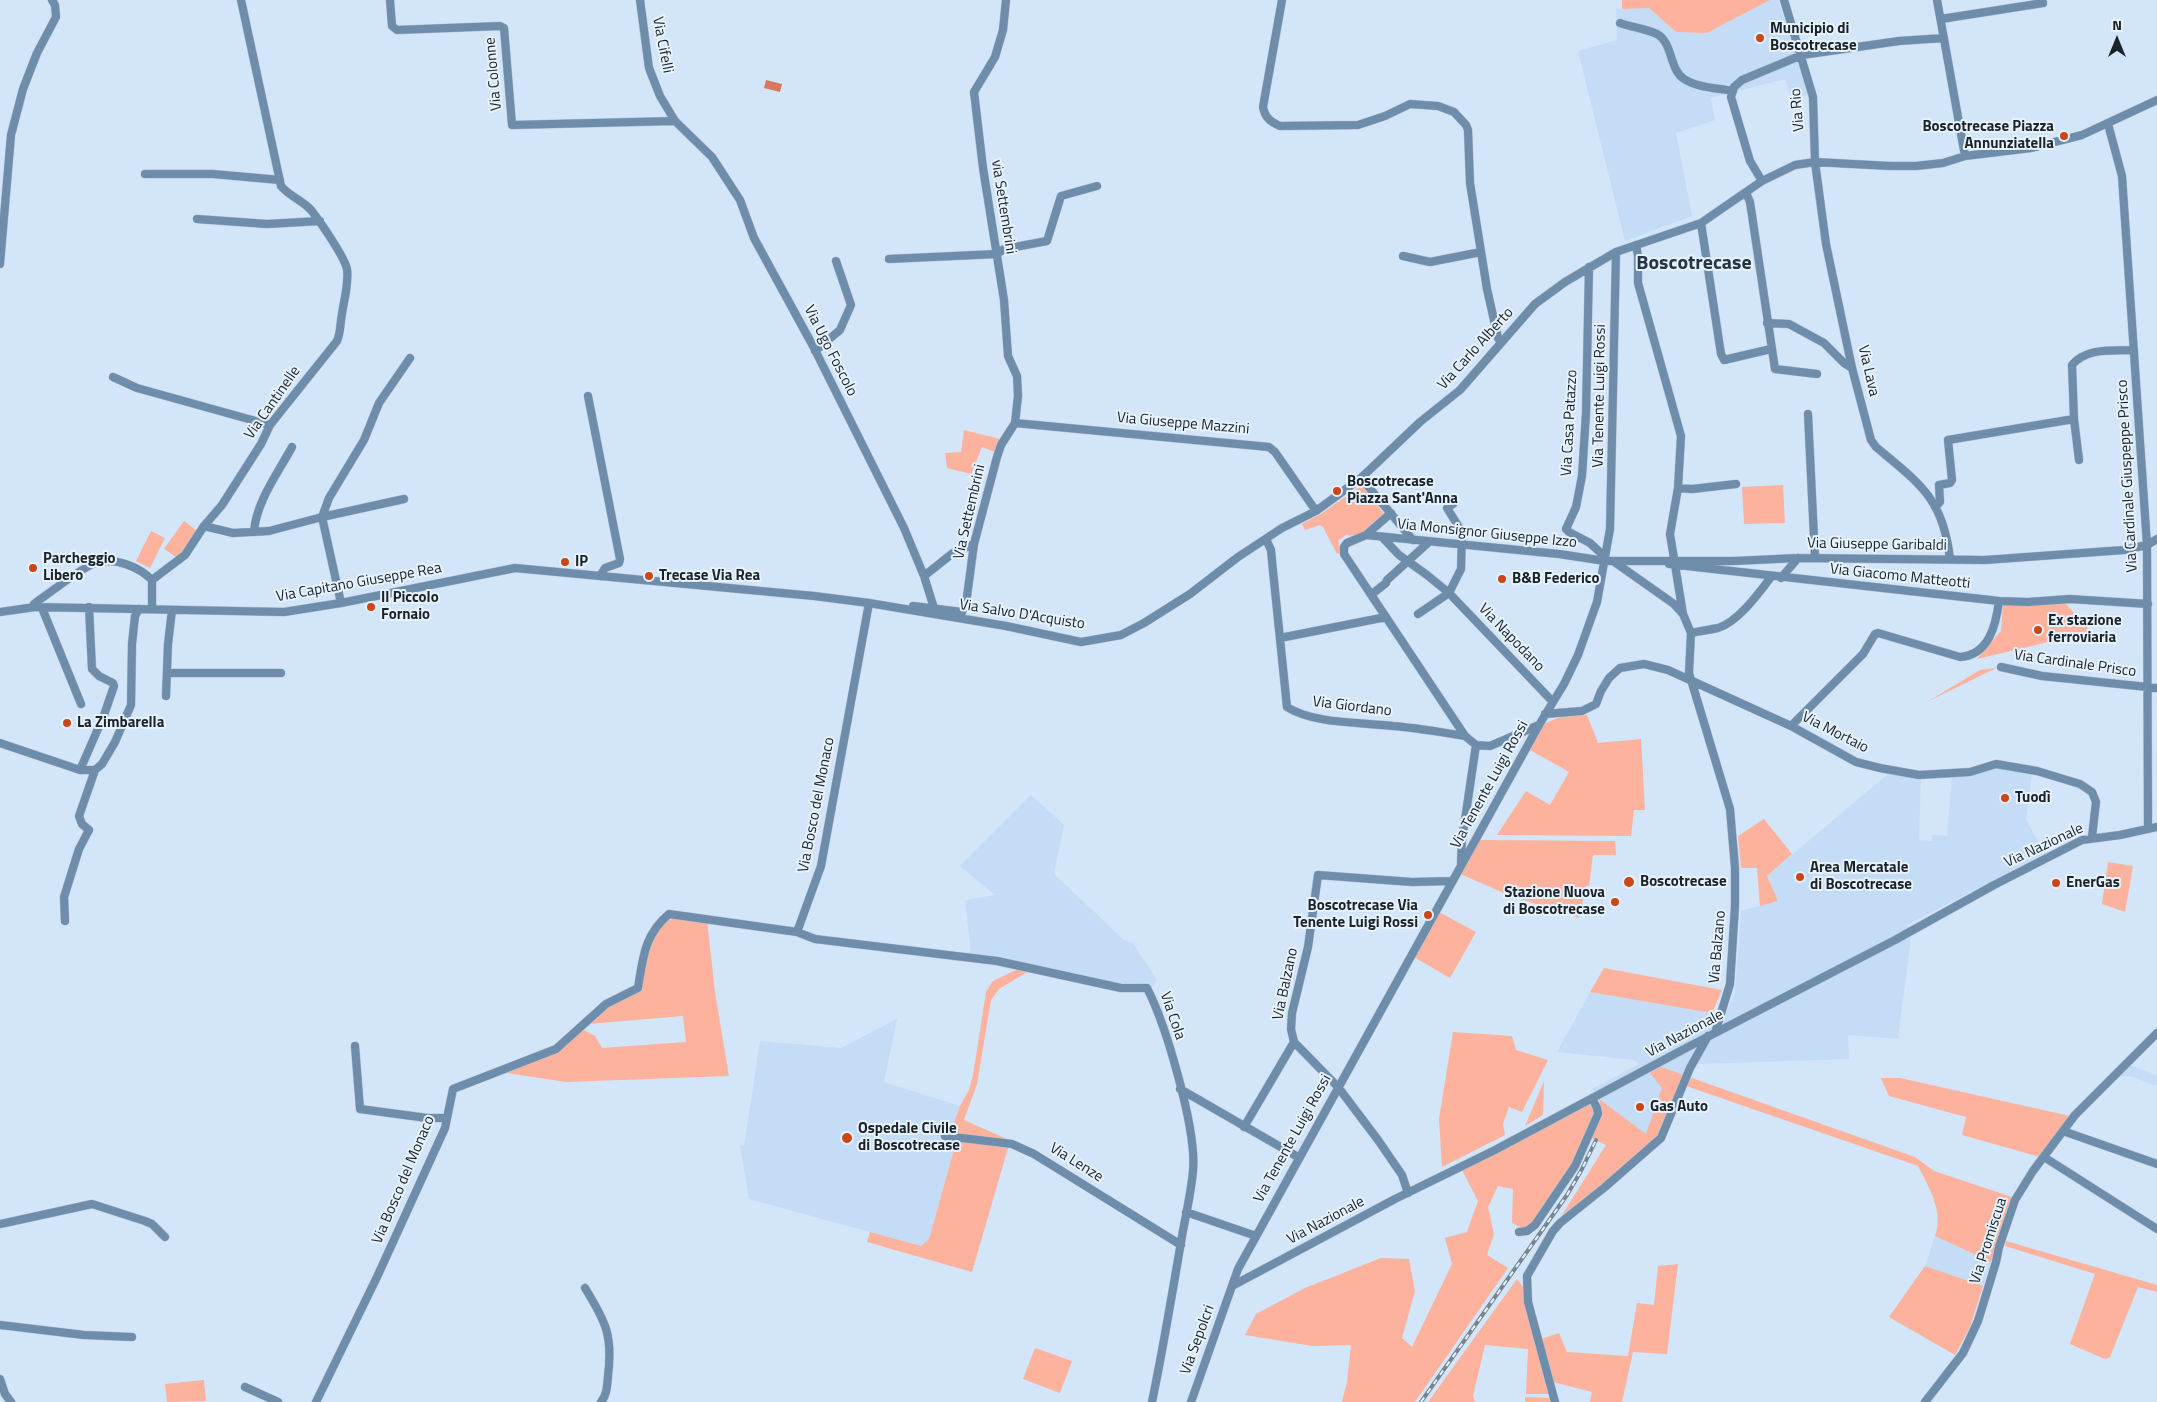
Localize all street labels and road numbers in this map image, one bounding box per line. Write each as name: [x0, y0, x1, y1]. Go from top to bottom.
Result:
street label: Via Cifelli: [648, 15, 676, 75]
street label: Via Colonne: [482, 36, 506, 112]
street label: Via Rio: [1787, 88, 1809, 132]
street label: via Settembrini: [987, 159, 1019, 255]
street label: Via Ugo Foscolo: [799, 303, 861, 399]
street label: Via Carlo Alberto: [1434, 304, 1518, 394]
street label: Via Tenente Luigi Rossi: [1590, 324, 1610, 468]
street label: Via Lava: [1853, 344, 1883, 398]
street label: Via Cantinelle: [241, 363, 305, 443]
street label: Via Casa Patazzo: [1558, 369, 1582, 477]
street label: Via Cardinale Giuspeppe Prisco: [2114, 379, 2142, 573]
street label: Via Giuseppe Mazzini: [1116, 409, 1250, 439]
street label: Via Settembrini: [950, 463, 990, 561]
street label: Via Monsignor Giuseppe Izzo: [1396, 516, 1578, 552]
street label: Via Giuseppe Garibaldi: [1807, 535, 1947, 555]
street label: Via Capitano Giuseppe Rea: [275, 560, 443, 606]
street label: Via Giacomo Matteotti: [1829, 561, 1971, 593]
street label: Via Salvo D'Acquisto: [958, 596, 1086, 634]
street label: Via Napodano: [1474, 600, 1548, 676]
street label: Via Cardinale Prisco: [2013, 647, 2137, 681]
street label: Via Giordano: [1311, 693, 1393, 721]
street label: Via Mortaio: [1799, 709, 1871, 757]
street label: Via Tenente Luigi Rossi: [1447, 718, 1533, 852]
street label: Via Bosco del Monaco: [795, 736, 839, 874]
street label: Via Nazionale: [2002, 820, 2086, 872]
street label: Via Balzano: [1706, 910, 1730, 984]
street label: Via Balzano: [1270, 946, 1302, 1022]
street label: Via Cola: [1155, 990, 1189, 1042]
street label: Via Nazionale: [1643, 1006, 1727, 1062]
street label: Via Tenente Luigi Rossi: [1250, 1072, 1336, 1206]
street label: Via Bosco del Monaco: [369, 1113, 439, 1247]
street label: Via Lenze: [1046, 1139, 1106, 1187]
street label: Via Nazionale: [1284, 1193, 1368, 1249]
street label: Via Promiscua: [1967, 1196, 2011, 1286]
street label: Via Sepolcri: [1177, 1303, 1219, 1377]

